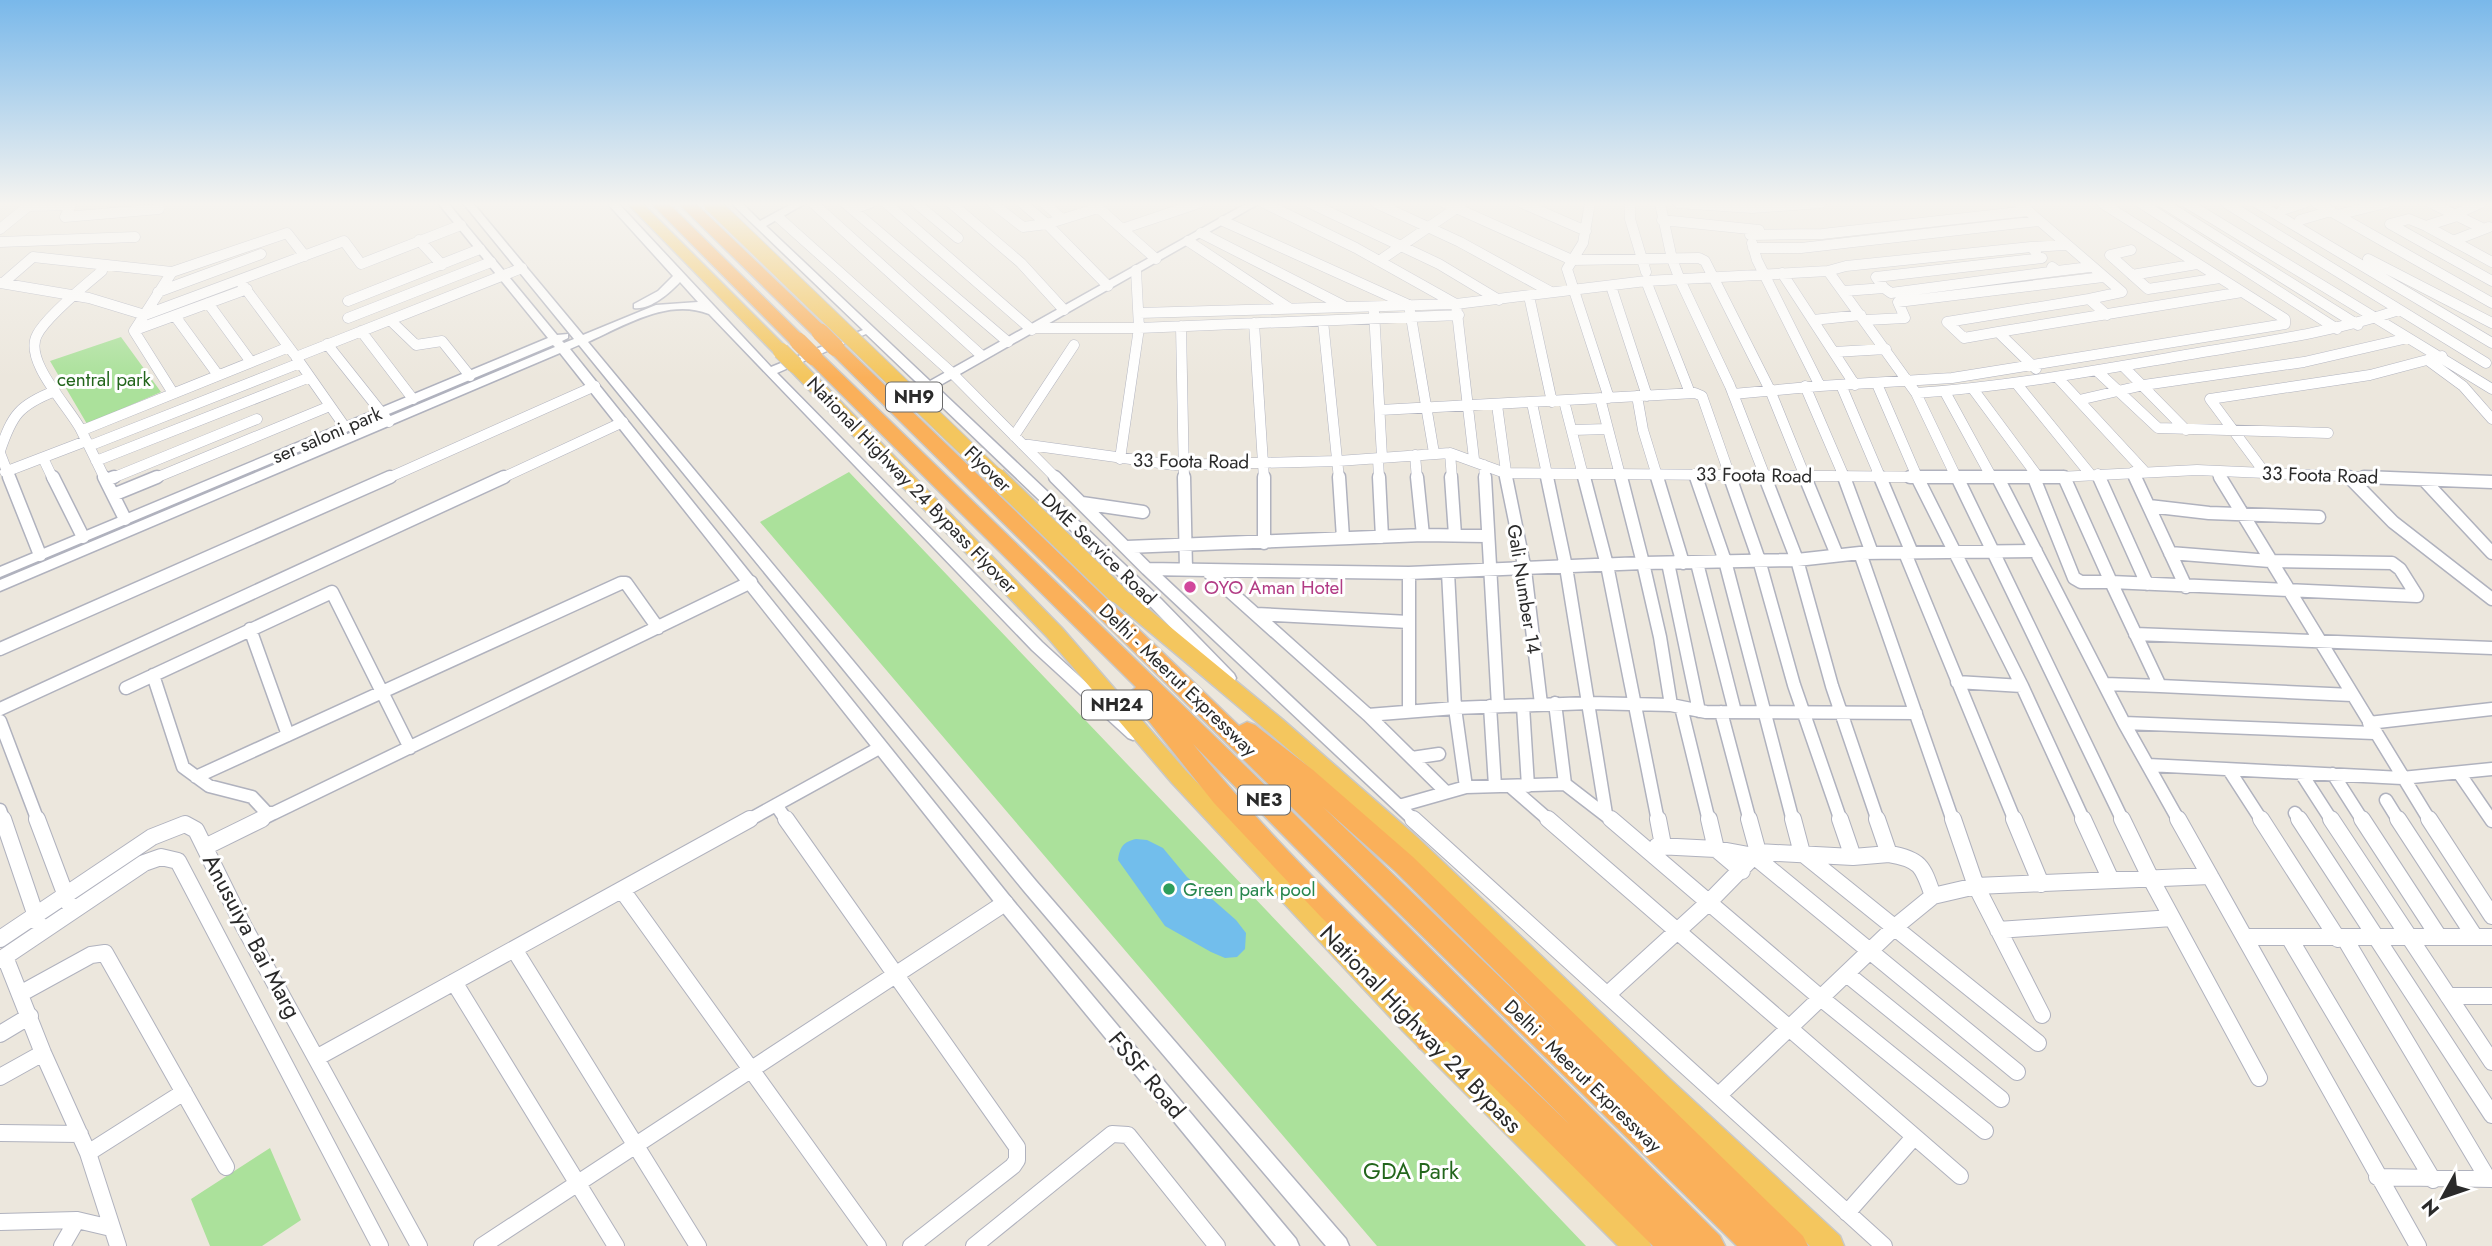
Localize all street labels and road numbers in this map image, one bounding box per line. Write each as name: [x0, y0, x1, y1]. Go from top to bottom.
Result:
street label: National Highway 24 Bypass Flyover: [801, 371, 1024, 600]
road number: NH9: [886, 382, 942, 412]
street label: ser saloni park: [268, 400, 387, 470]
street label: Flyover: [958, 440, 1018, 499]
street label: 33 Foota Road: [1133, 446, 1249, 476]
street label: 33 Foota Road: [2261, 459, 2379, 491]
street label: 33 Foota Road: [1696, 460, 1812, 490]
street label: DME Service Road: [1035, 487, 1163, 611]
street label: Gali Number 14: [1500, 522, 1548, 656]
street label: Delhi - Meerut Expressway: [1093, 597, 1263, 763]
road number: NH24: [1082, 690, 1152, 720]
road number: NE3: [1238, 786, 1290, 814]
street label: Anusuiya Bai Marg: [194, 848, 310, 1024]
street label: National Highway 24 Bypass: [1312, 917, 1530, 1141]
street label: Delhi - Meerut Expressway: [1498, 993, 1668, 1159]
street label: FSSF Road: [1100, 1024, 1194, 1126]

